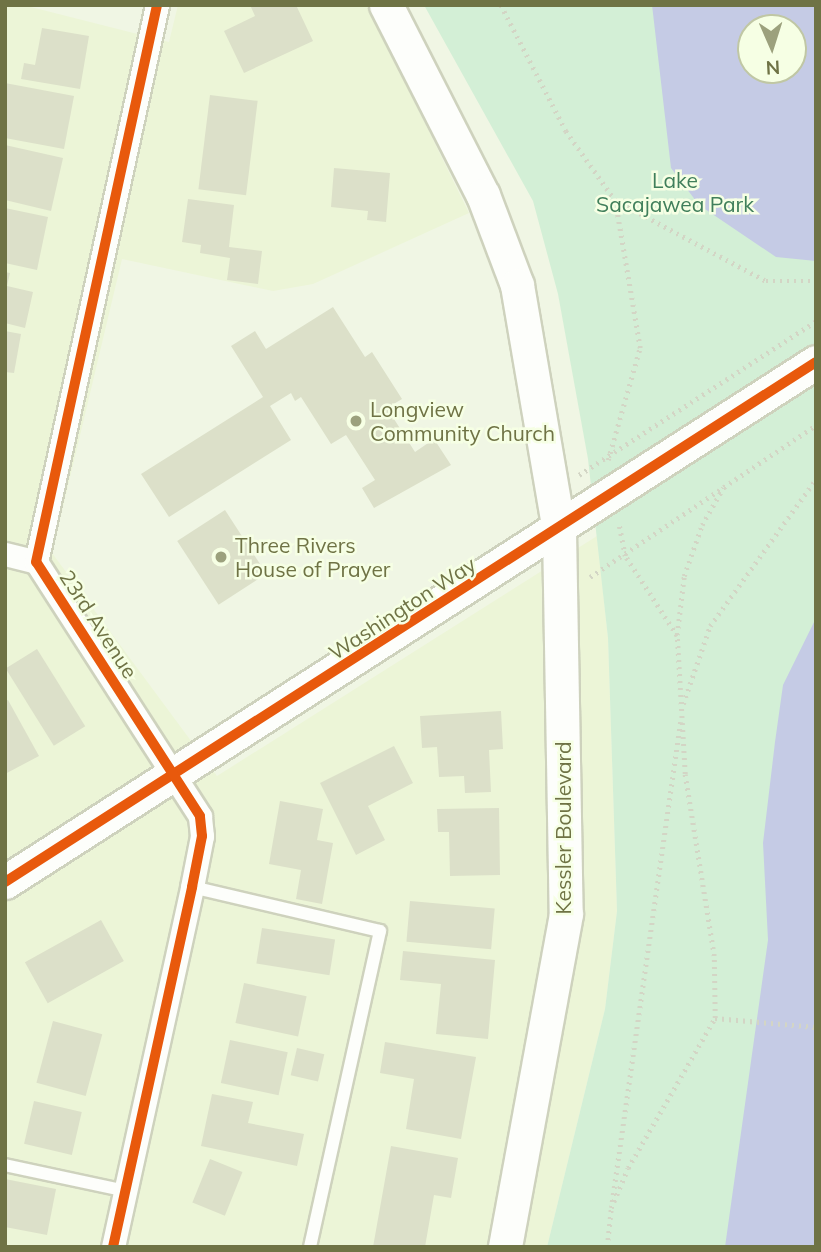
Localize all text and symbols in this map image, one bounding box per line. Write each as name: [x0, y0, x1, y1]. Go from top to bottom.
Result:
north arrow: [737, 14, 807, 84]
text: N: [765, 56, 781, 80]
park label: Lake Sacajawea Park: [596, 167, 754, 217]
place label: Longview Community Church: [370, 396, 555, 446]
marker: Longview Community Church: [348, 413, 364, 429]
place label: Three Rivers House of Prayer: [235, 532, 390, 582]
marker: Three Rivers House of Prayer: [213, 549, 229, 565]
street label: Washington Way: [324, 551, 480, 665]
street label: 23rd Avenue: [55, 565, 143, 683]
street label: Kessler Boulevard: [550, 741, 576, 915]

